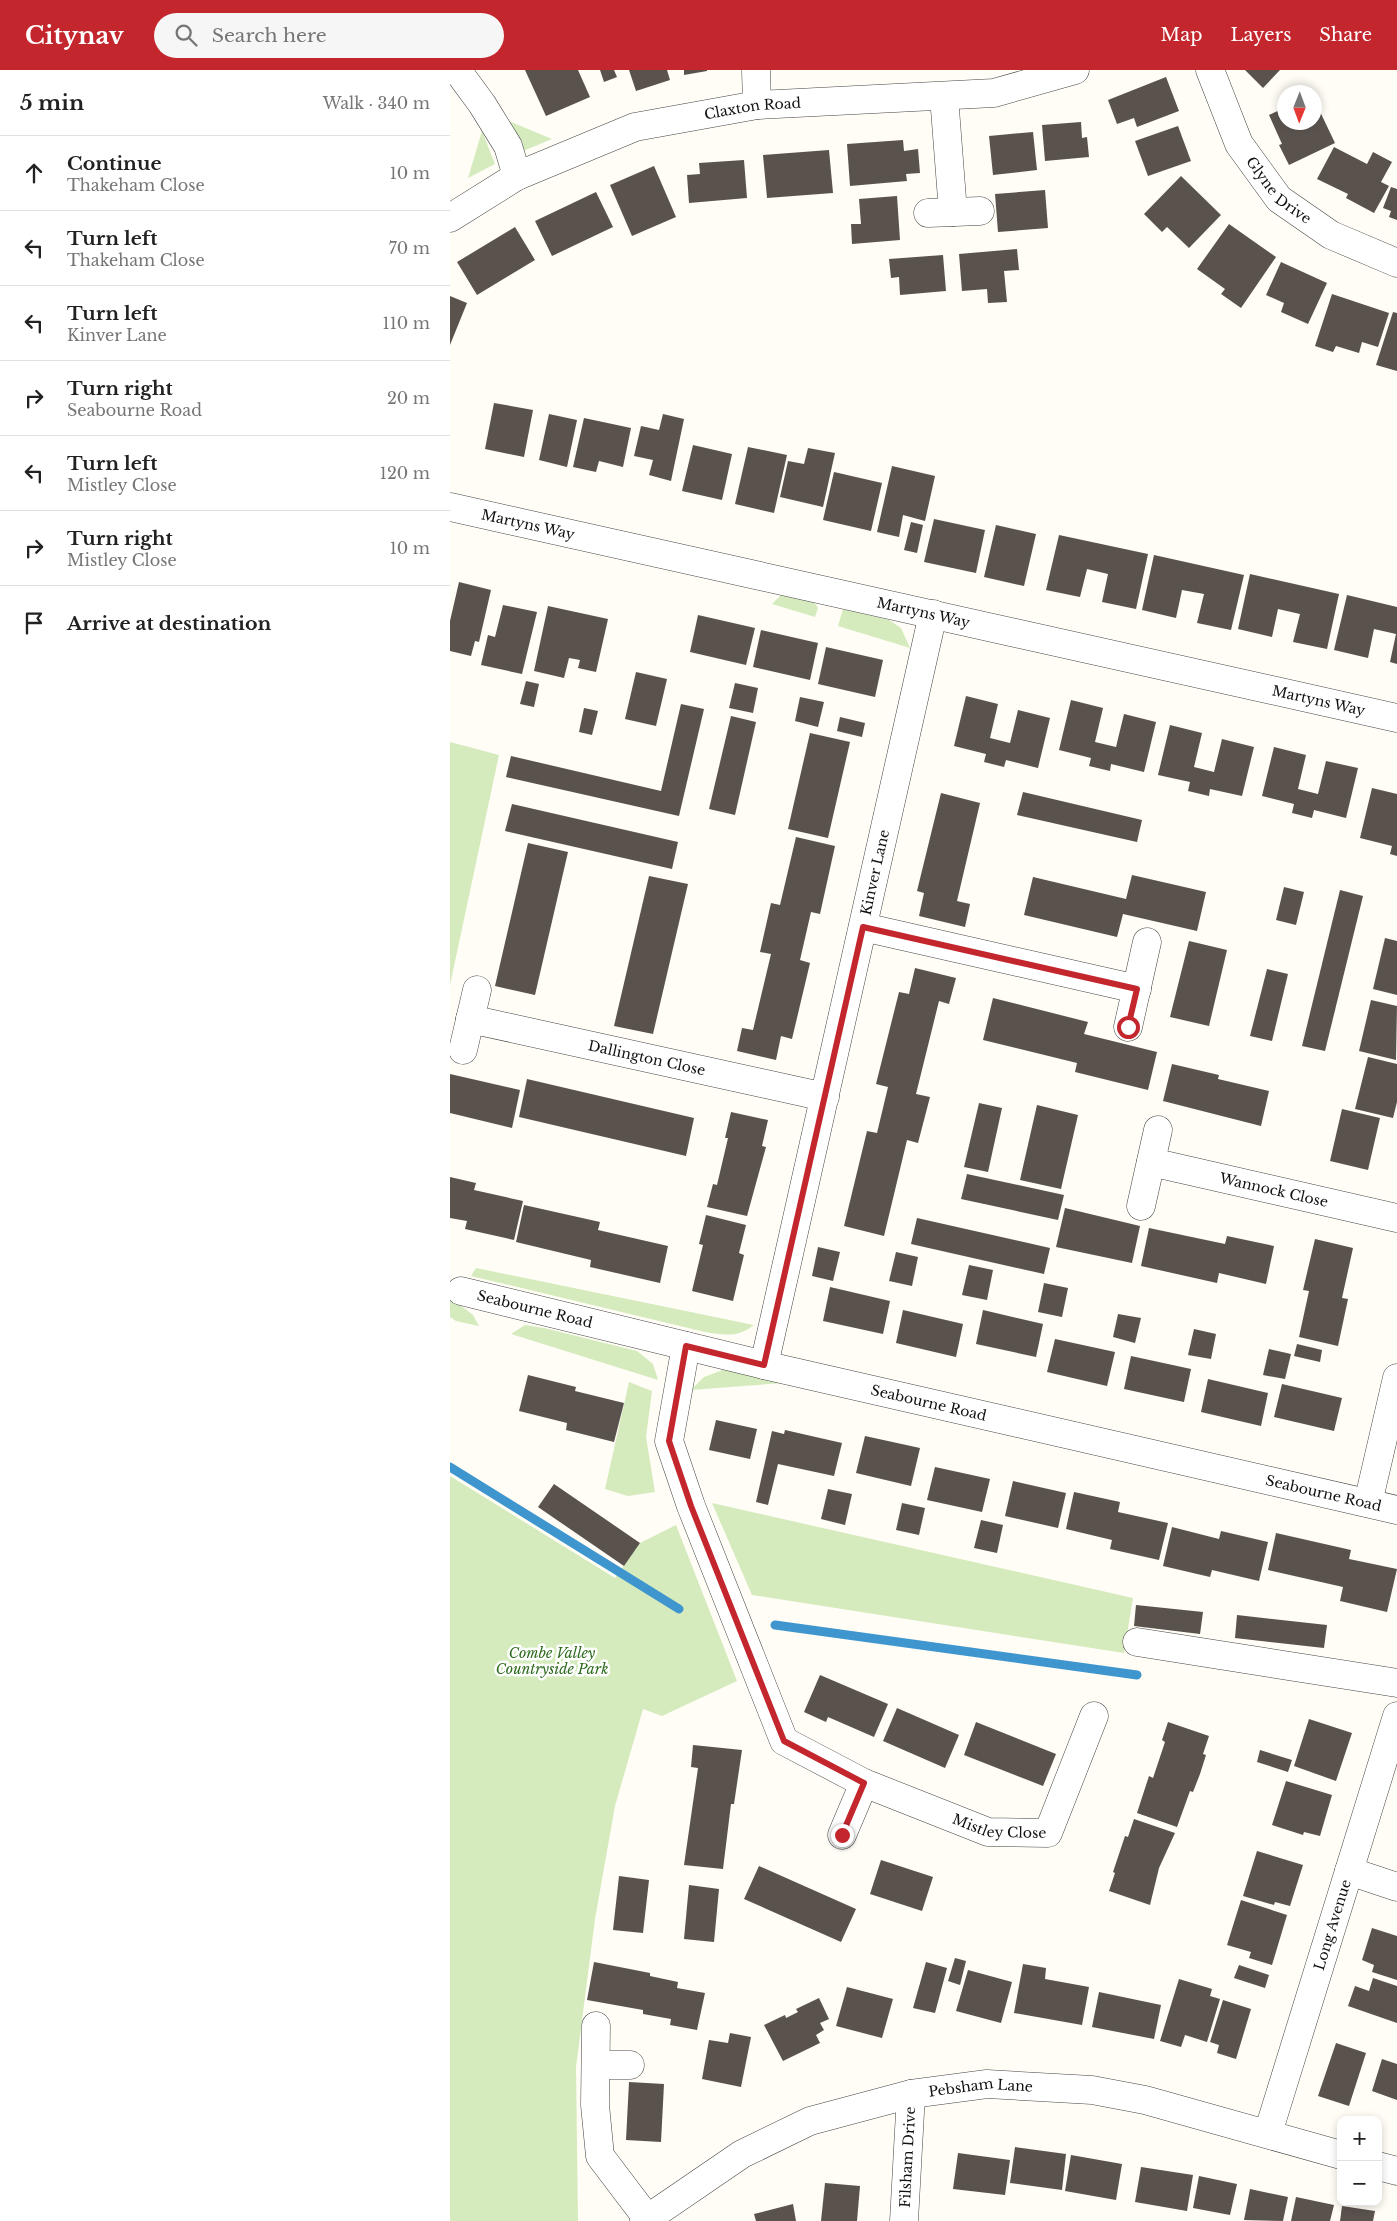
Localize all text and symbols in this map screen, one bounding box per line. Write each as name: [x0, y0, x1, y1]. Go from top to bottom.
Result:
search box: [154, 13, 504, 58]
text: Citynav: [25, 21, 124, 50]
icon: search: [172, 21, 200, 49]
text: Search here: [212, 24, 327, 47]
text: Map: [1161, 24, 1202, 46]
text: Layers: [1230, 24, 1291, 46]
text: Share: [1319, 24, 1372, 46]
north arrow: [1277, 85, 1322, 130]
text: 5 min: [20, 90, 84, 116]
text: Walk · 340 m: [323, 93, 430, 113]
street label: Claxton Road: [703, 94, 802, 123]
text: Continue: [67, 152, 162, 175]
street label: Glyne Drive: [1242, 153, 1315, 228]
icon: ahead: [20, 159, 48, 187]
text: 10 m: [390, 163, 430, 183]
text: Thakeham Close: [67, 175, 205, 195]
text: Turn left: [67, 227, 158, 250]
icon: left: [20, 234, 48, 262]
text: 70 m: [389, 238, 430, 258]
text: Thakeham Close: [67, 250, 205, 270]
text: Turn left: [67, 302, 158, 325]
icon: left: [20, 309, 48, 337]
text: 110 m: [383, 313, 430, 333]
text: Kinver Lane: [67, 325, 167, 345]
text: Turn right: [67, 377, 173, 400]
icon: right: [20, 384, 48, 412]
text: 20 m: [387, 388, 430, 408]
text: Seabourne Road: [67, 400, 202, 420]
text: Turn left: [67, 452, 158, 475]
icon: left: [20, 459, 48, 487]
text: 120 m: [380, 463, 430, 483]
text: Mistley Close: [67, 475, 177, 495]
street label: Martyns Way: [480, 505, 577, 544]
text: Turn right: [67, 527, 173, 550]
icon: right: [20, 534, 48, 562]
text: 10 m: [390, 538, 430, 558]
text: Mistley Close: [67, 550, 177, 570]
street label: Martyns Way: [875, 593, 972, 632]
icon: arrive: [20, 609, 48, 637]
text: Arrive at destination: [67, 612, 271, 635]
street label: Martyns Way: [1270, 681, 1367, 720]
street label: Kinver Lane: [857, 828, 893, 917]
route start: [1117, 1016, 1140, 1039]
street label: Dallington Close: [587, 1036, 707, 1079]
street label: Wannock Close: [1217, 1169, 1330, 1211]
street label: Seabourne Road: [475, 1286, 595, 1332]
street label: Seabourne Road: [869, 1381, 989, 1425]
street label: Seabourne Road: [1264, 1471, 1384, 1515]
park label: Combe Valley Countryside Park: [496, 1644, 608, 1678]
street label: Mistley Close: [950, 1810, 1047, 1842]
route end: [831, 1824, 854, 1847]
street label: Long Avenue: [1310, 1877, 1355, 1972]
street label: Pebsham Lane: [927, 2074, 1033, 2101]
street label: Filsham Drive: [896, 2106, 919, 2208]
map controls: [1337, 2116, 1382, 2206]
button: +: [1337, 2116, 1382, 2161]
button: −: [1337, 2161, 1382, 2206]

